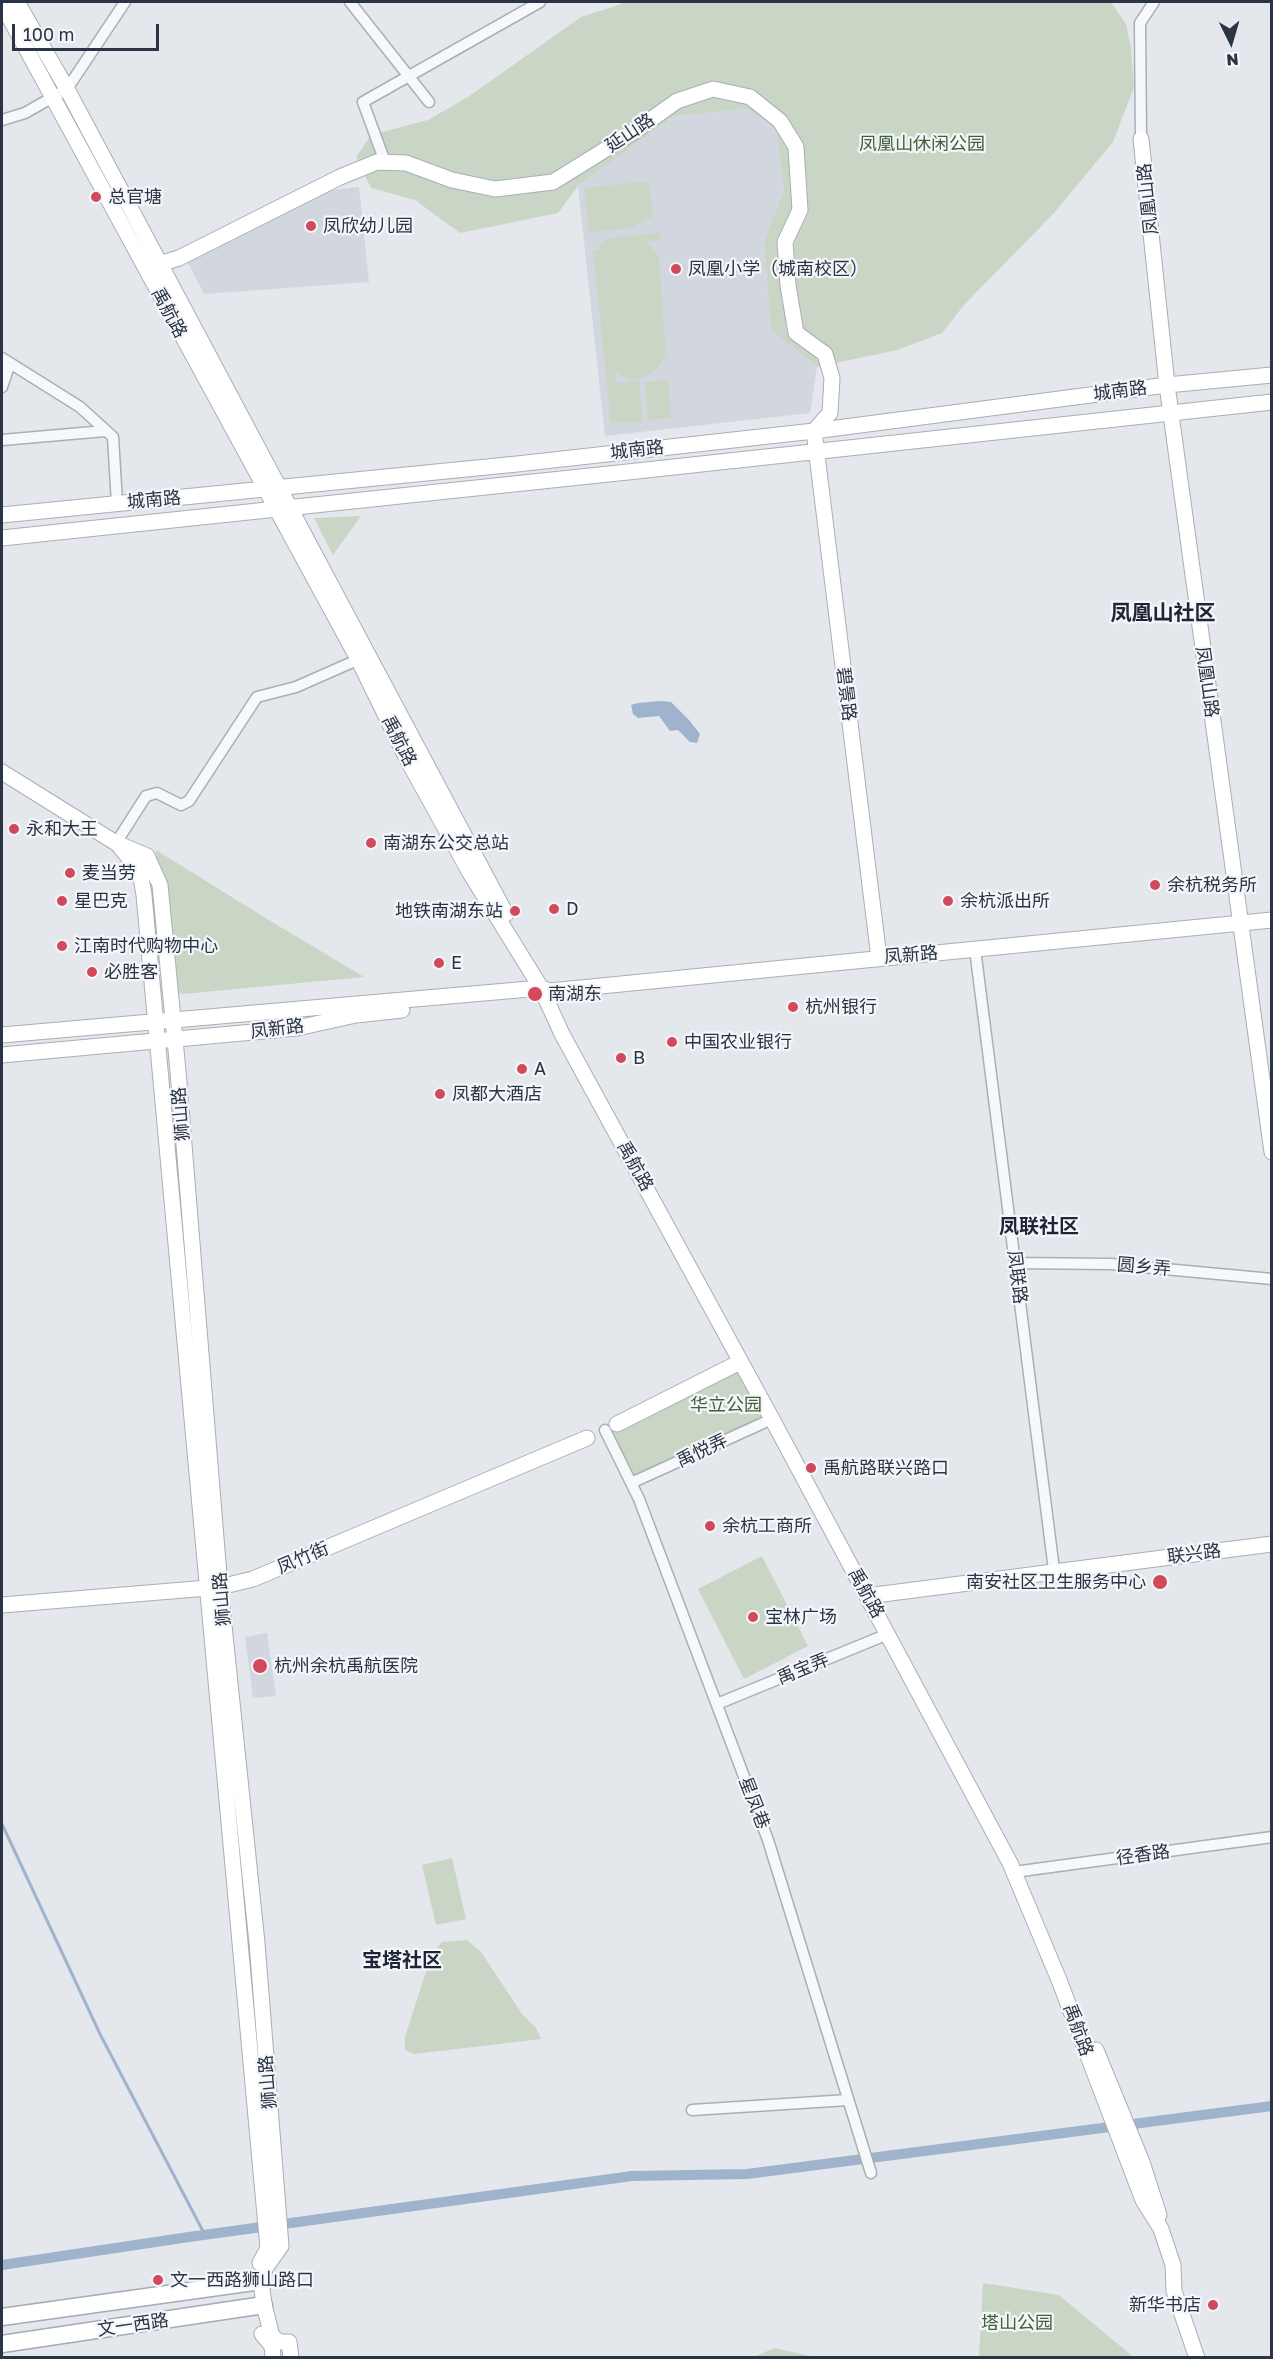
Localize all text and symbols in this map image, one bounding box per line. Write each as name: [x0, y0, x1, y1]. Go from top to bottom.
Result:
scale bar: [15, 12, 162, 50]
north arrow: [1201, 12, 1261, 72]
text: 100 m: [23, 23, 74, 45]
text: N: [1226, 49, 1240, 70]
street label: 延山路: [602, 109, 658, 157]
park label: 凤凰山休闲公园: [859, 133, 985, 155]
street label: 凤凰山路: [1133, 162, 1163, 236]
place label: 总官塘: [108, 186, 162, 208]
marker: 总官塘: [89, 190, 103, 204]
place label: 凤欣幼儿园: [323, 215, 413, 237]
marker: 凤欣幼儿园: [304, 219, 318, 233]
place label: 凤凰小学（城南校区）: [688, 258, 868, 280]
marker: 凤凰小学（城南校区）: [669, 262, 683, 276]
street label: 禹航路: [147, 284, 191, 342]
street label: 城南路: [1092, 377, 1148, 405]
street label: 城南路: [609, 436, 665, 464]
street label: 城南路: [126, 487, 182, 513]
district label: 凤凰山社区: [1111, 600, 1215, 626]
street label: 凤凰山路: [1191, 645, 1223, 719]
street label: 碧景路: [832, 666, 860, 722]
street label: 禹航路: [377, 712, 421, 770]
place label: 永和大王: [26, 818, 98, 840]
marker: 永和大王: [7, 822, 21, 836]
place label: 南湖东公交总站: [383, 832, 509, 854]
marker: 南湖东公交总站: [364, 836, 378, 850]
place label: 麦当劳: [82, 862, 136, 884]
marker: 麦当劳: [63, 866, 77, 880]
place label: 余杭税务所: [1167, 874, 1257, 896]
marker: 余杭税务所: [1148, 878, 1162, 892]
place label: 星巴克: [74, 890, 128, 912]
place label: 余杭派出所: [960, 890, 1050, 912]
marker: 星巴克: [55, 894, 69, 908]
marker: 余杭派出所: [941, 894, 955, 908]
place label: D: [566, 898, 579, 920]
place label: 地铁南湖东站: [395, 900, 503, 922]
marker: D: [547, 902, 561, 916]
marker: 地铁南湖东站: [508, 904, 522, 918]
place label: 江南时代购物中心: [74, 935, 218, 957]
marker: 江南时代购物中心: [55, 939, 69, 953]
street label: 凤新路: [883, 942, 939, 968]
place label: E: [451, 952, 462, 974]
marker: E: [432, 956, 446, 970]
place label: 必胜客: [104, 961, 158, 983]
marker: 必胜客: [85, 965, 99, 979]
place label: 南湖东: [548, 983, 602, 1005]
marker: 南湖东: [526, 985, 544, 1003]
place label: 杭州银行: [805, 996, 877, 1018]
marker: 杭州银行: [786, 1000, 800, 1014]
street label: 凤新路: [249, 1015, 305, 1043]
place label: 中国农业银行: [684, 1031, 792, 1053]
marker: 中国农业银行: [665, 1035, 679, 1049]
place label: B: [633, 1047, 645, 1069]
marker: B: [614, 1051, 628, 1065]
place label: A: [534, 1058, 546, 1080]
marker: A: [515, 1062, 529, 1076]
place label: 凤都大酒店: [452, 1083, 542, 1105]
street label: 狮山路: [168, 1086, 194, 1142]
marker: 凤都大酒店: [433, 1087, 447, 1101]
street label: 禹航路: [612, 1137, 658, 1195]
district label: 凤联社区: [999, 1215, 1079, 1239]
street label: 凤联路: [1003, 1249, 1031, 1305]
street label: 圆乡弄: [1116, 1254, 1172, 1280]
park label: 华立公园: [690, 1394, 762, 1416]
street label: 禹悦弄: [673, 1430, 731, 1472]
place label: 禹航路联兴路口: [823, 1457, 949, 1479]
marker: 禹航路联兴路口: [804, 1461, 818, 1475]
place label: 余杭工商所: [722, 1515, 812, 1537]
marker: 余杭工商所: [703, 1519, 717, 1533]
street label: 凤竹街: [274, 1538, 332, 1578]
street label: 联兴路: [1166, 1540, 1222, 1568]
street label: 禹航路: [843, 1564, 889, 1622]
street label: 狮山路: [209, 1571, 235, 1627]
place label: 南安社区卫生服务中心: [966, 1571, 1146, 1593]
marker: 南安社区卫生服务中心: [1151, 1573, 1169, 1591]
place label: 宝林广场: [765, 1606, 837, 1628]
marker: 宝林广场: [746, 1610, 760, 1624]
street label: 禹宝弄: [774, 1649, 832, 1689]
place label: 杭州余杭禹航医院: [274, 1655, 418, 1677]
marker: 杭州余杭禹航医院: [251, 1657, 269, 1675]
street label: 星凤巷: [734, 1774, 774, 1832]
street label: 径香路: [1115, 1841, 1171, 1869]
district label: 宝塔社区: [362, 1949, 442, 1973]
street label: 禹航路: [1059, 2001, 1097, 2059]
street label: 狮山路: [255, 2054, 281, 2110]
place label: 文一西路狮山路口: [170, 2269, 314, 2291]
marker: 文一西路狮山路口: [151, 2273, 165, 2287]
place label: 新华书店: [1129, 2294, 1201, 2316]
marker: 新华书店: [1206, 2298, 1220, 2312]
street label: 文一西路: [96, 2309, 170, 2341]
park label: 塔山公园: [981, 2312, 1053, 2334]

